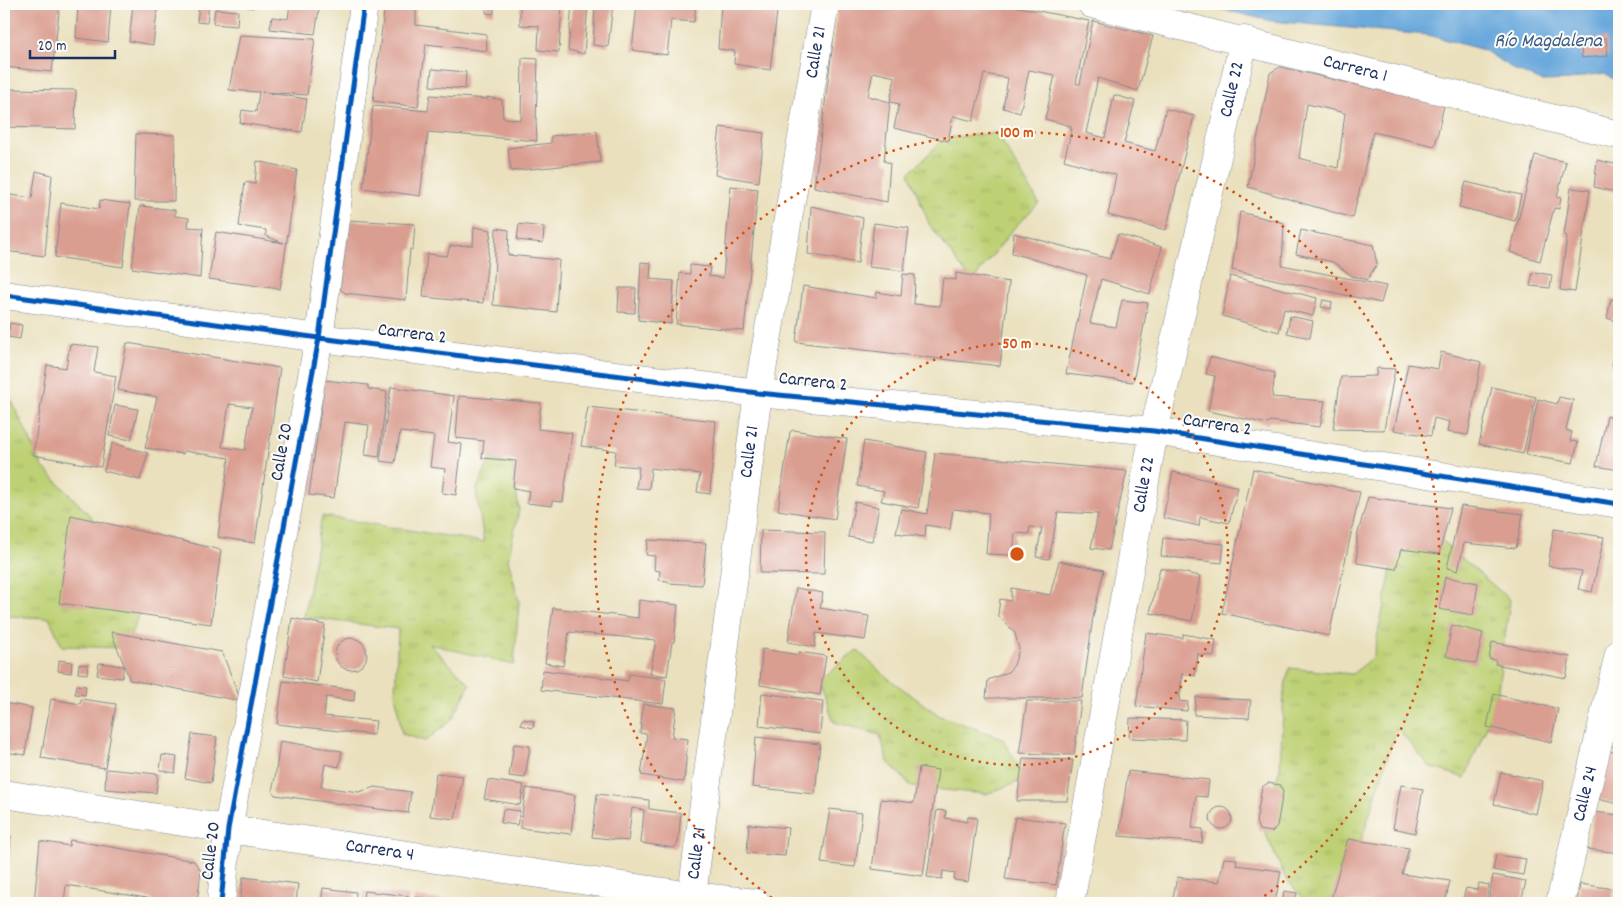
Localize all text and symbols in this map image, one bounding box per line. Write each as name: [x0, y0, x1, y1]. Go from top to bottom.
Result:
street label: Calle 21: [799, 24, 834, 81]
scale bar: [30, 28, 115, 60]
water label: Río Magdalena: [1494, 28, 1603, 56]
text: 20 m: [38, 36, 66, 58]
street label: Carrera 1: [1320, 48, 1390, 90]
street label: Calle 22: [1213, 59, 1252, 120]
text: 100 m: [1000, 123, 1034, 145]
street label: Carrera 2: [376, 317, 448, 353]
text: 50 m: [1003, 334, 1031, 356]
street label: Carrera 2: [777, 366, 849, 400]
street label: Carrera 2: [1181, 407, 1253, 445]
street label: Calle 20: [265, 421, 301, 483]
street label: Calle 21: [733, 424, 767, 480]
street label: Calle 22: [1126, 454, 1163, 515]
centre of rings: [1008, 545, 1026, 563]
street label: Calle 24: [1566, 764, 1605, 825]
street label: Calle 20: [195, 820, 229, 882]
street label: Calle 21: [681, 826, 714, 881]
street label: Carrera 4: [344, 833, 416, 869]

